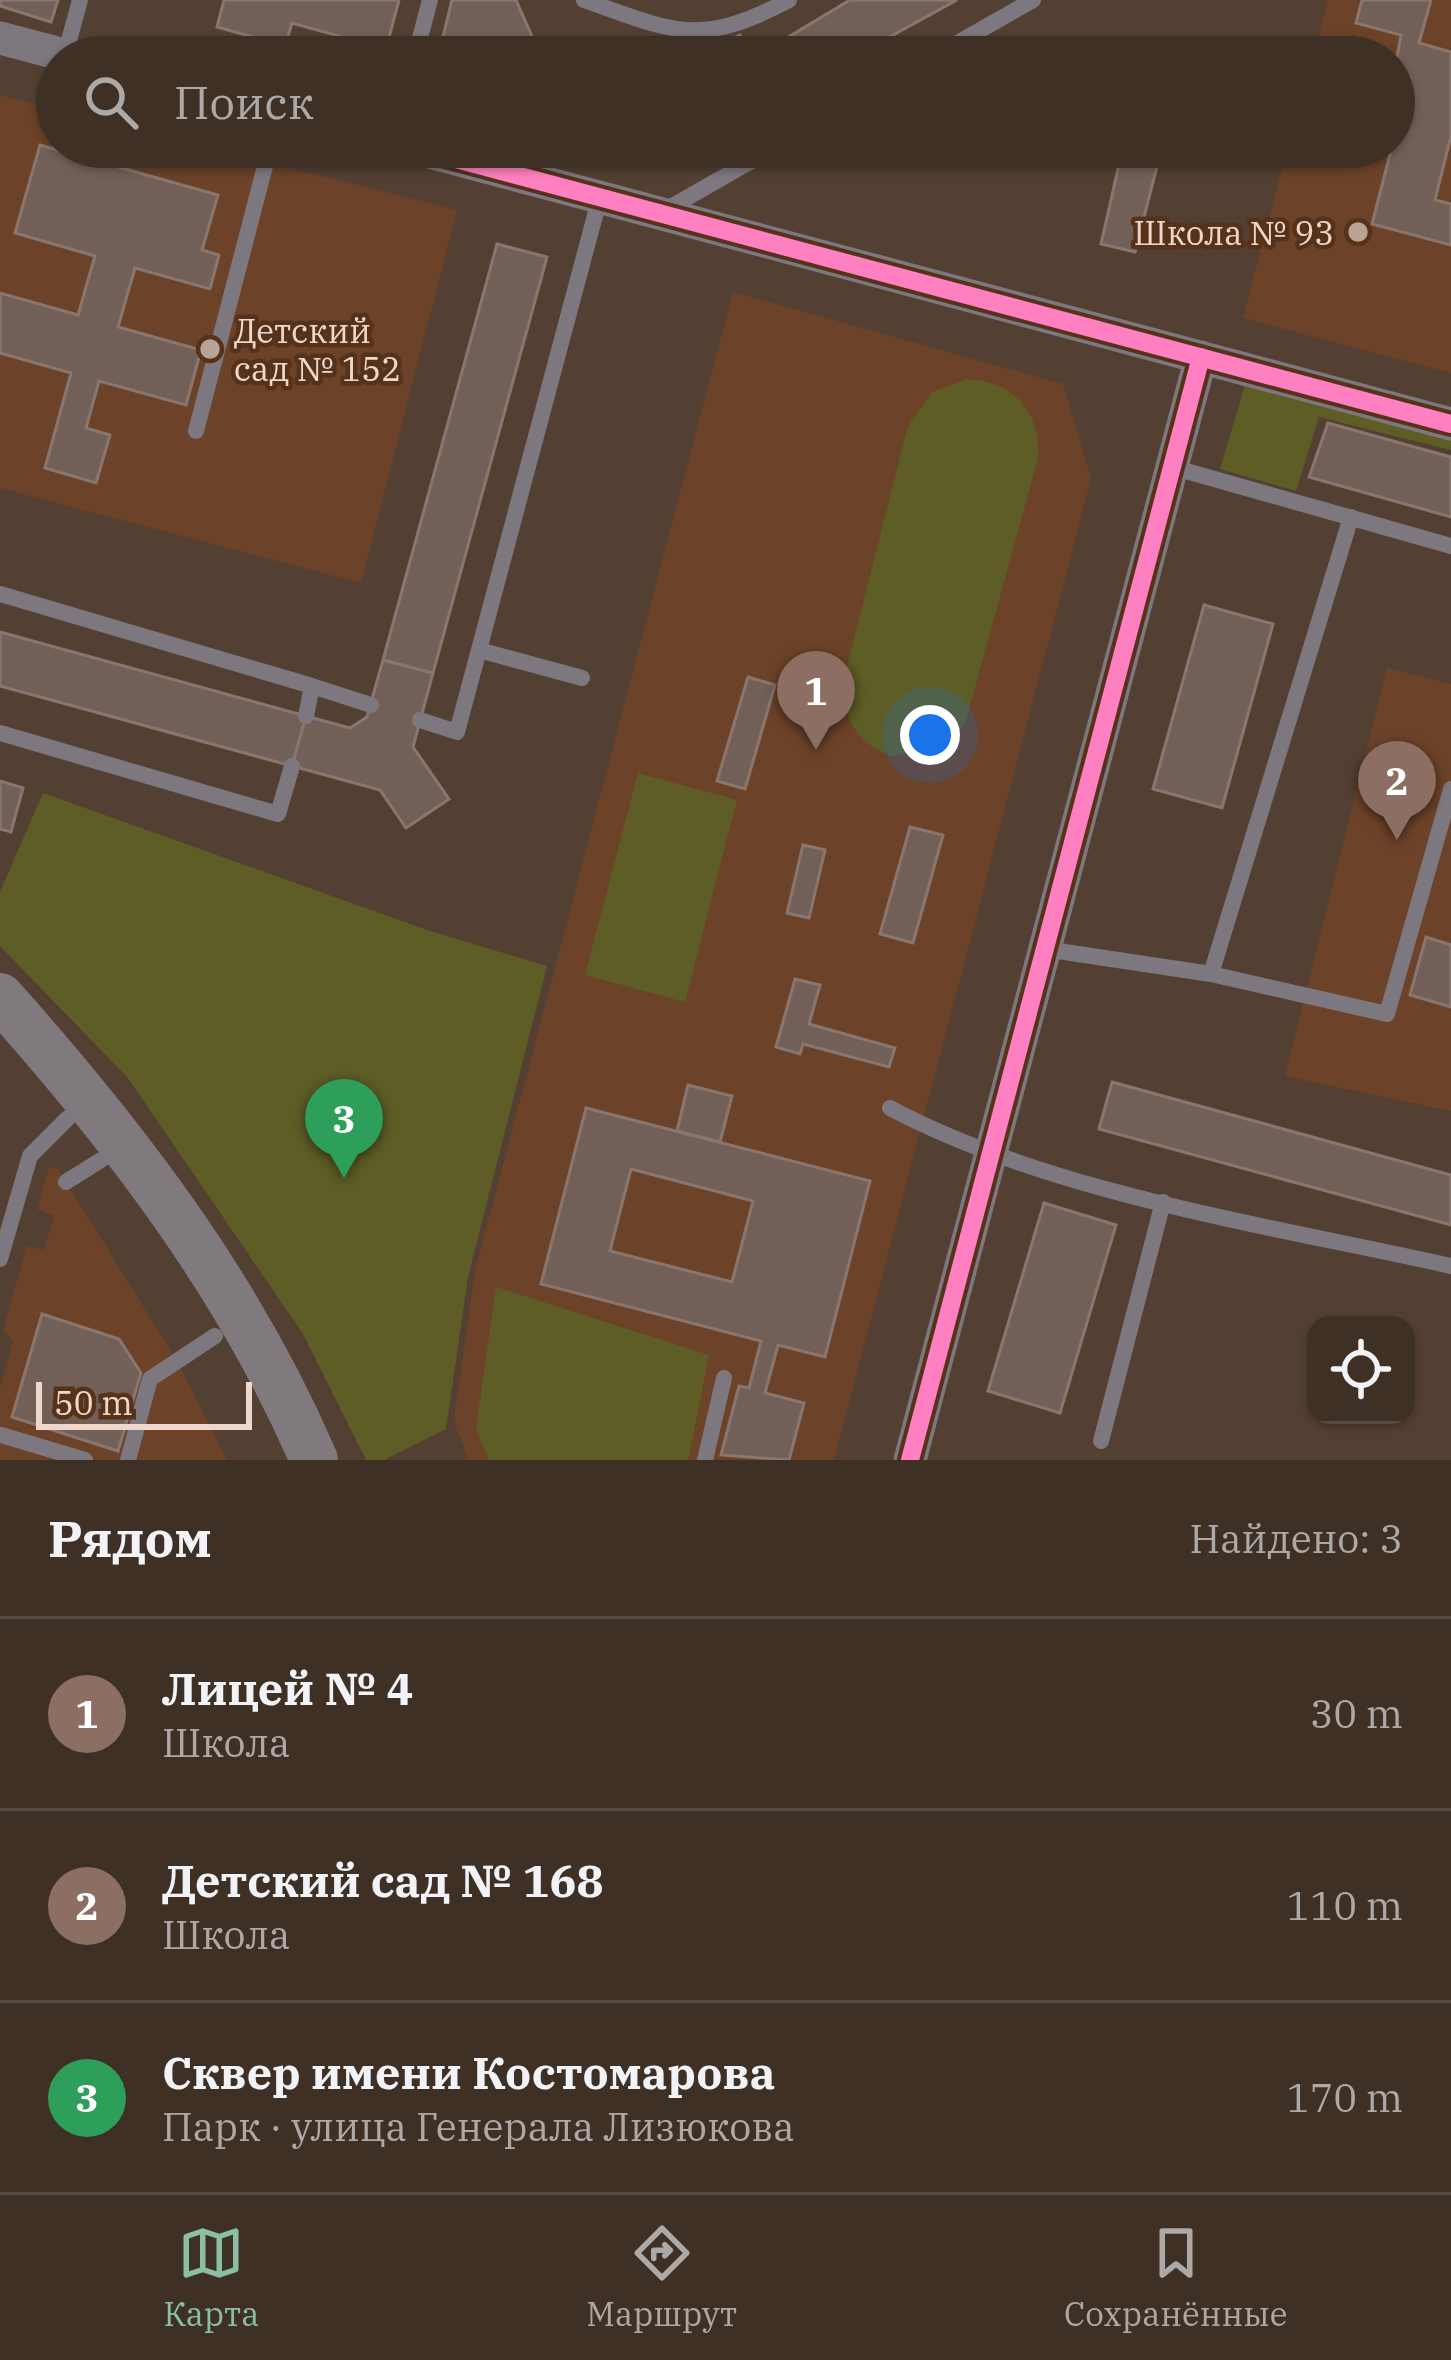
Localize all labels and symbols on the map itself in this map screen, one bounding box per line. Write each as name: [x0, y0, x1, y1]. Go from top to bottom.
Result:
place label: Школа № 93: [1134, 211, 1334, 254]
marker: Школа № 93: [1345, 219, 1371, 245]
place label: Детский сад № 152: [234, 309, 401, 390]
marker: Детский сад № 152: [197, 336, 223, 362]
pin: 1: [777, 651, 855, 750]
your location: [900, 705, 960, 765]
pin: 2: [1358, 741, 1436, 840]
pin: 3: [305, 1079, 383, 1178]
scale bar: [36, 1376, 252, 1429]

